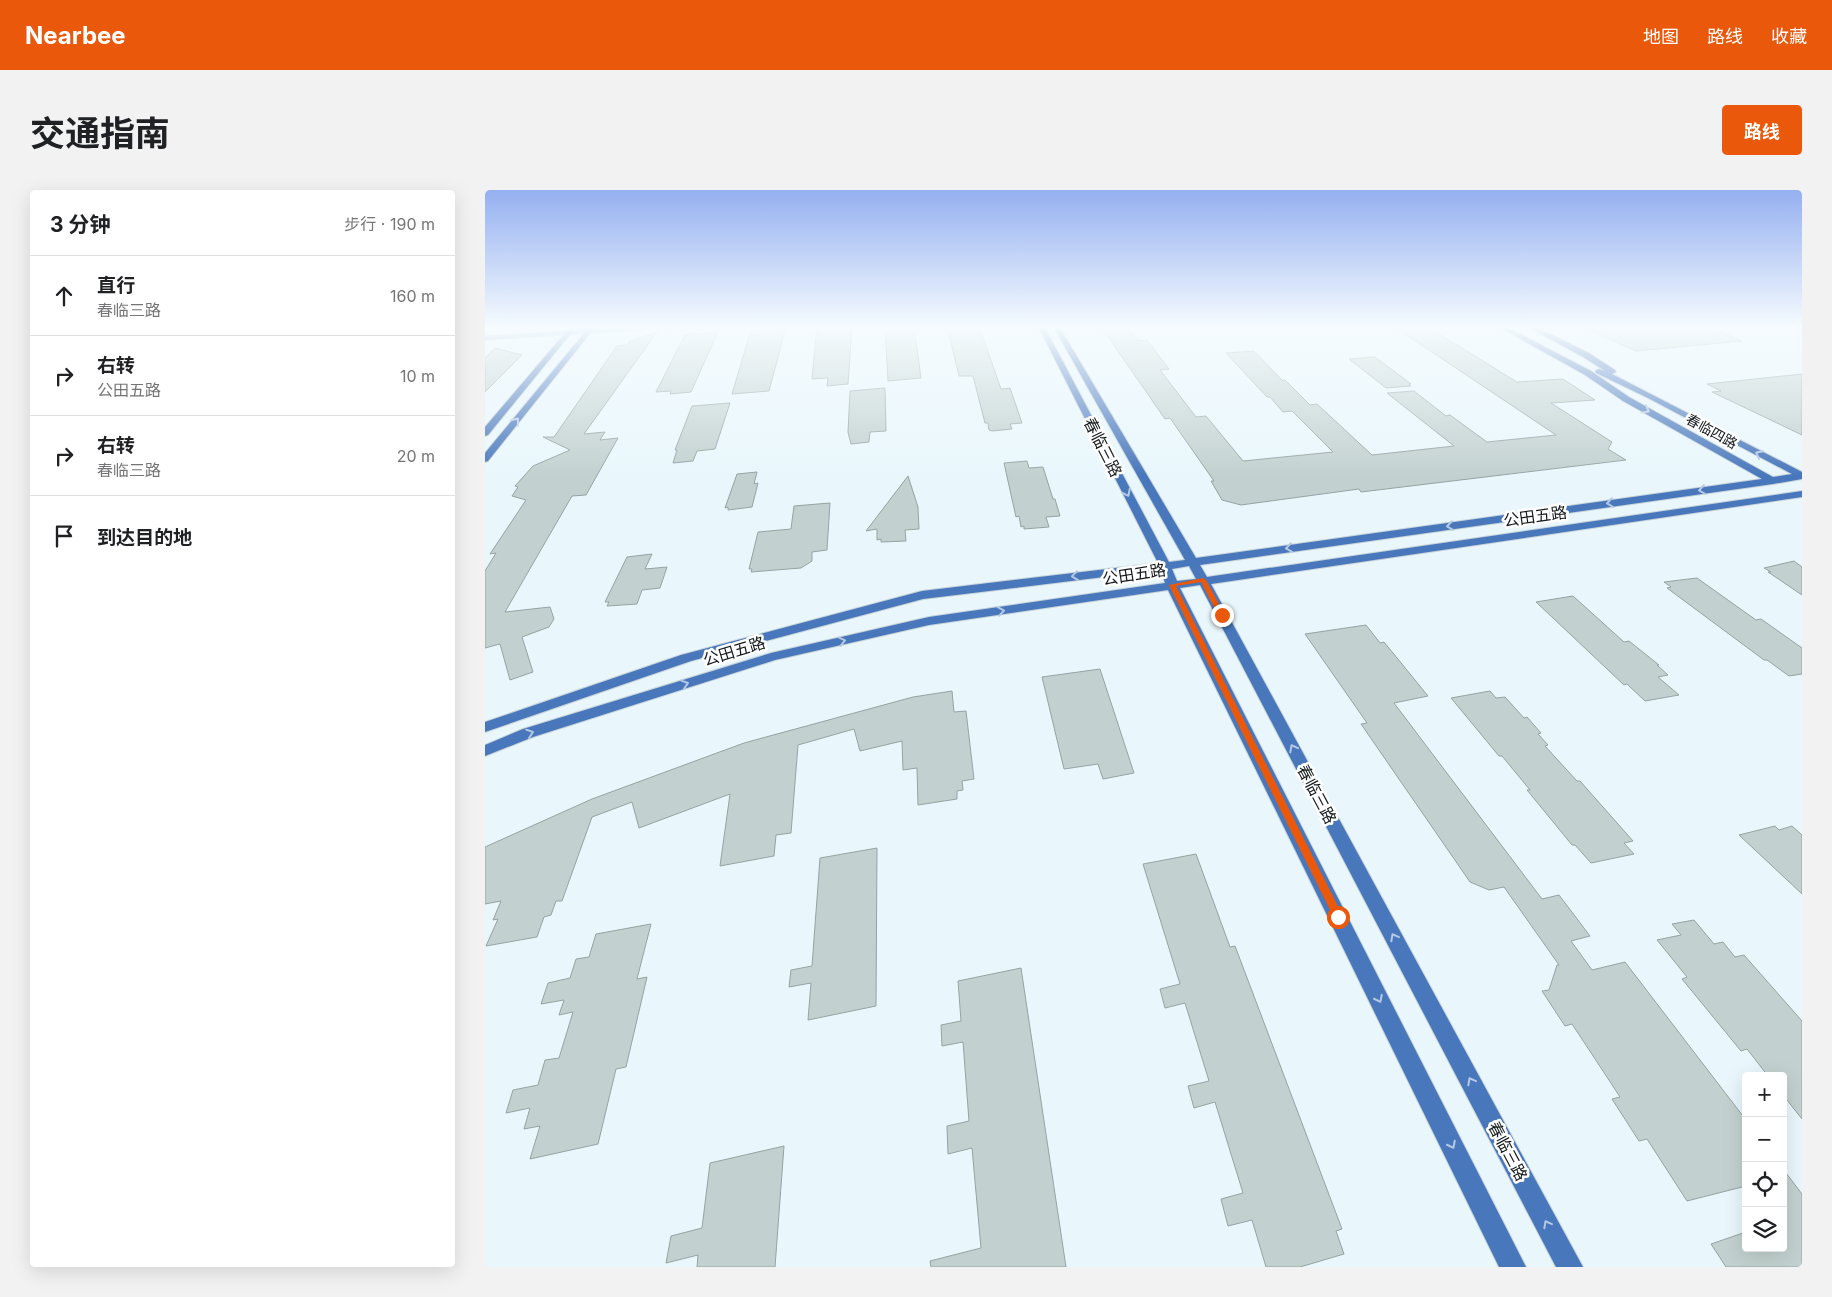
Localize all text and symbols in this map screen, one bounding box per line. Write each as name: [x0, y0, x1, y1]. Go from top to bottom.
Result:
text: Nearbee: [25, 21, 126, 50]
text: 地图: [1643, 26, 1679, 47]
text: 路线: [1707, 26, 1743, 47]
text: 收藏: [1771, 26, 1807, 47]
button: 路线: [1722, 105, 1802, 155]
text: 交通指南: [30, 112, 170, 154]
text: 3 分钟: [50, 212, 111, 237]
text: 步行 · 190 m: [344, 214, 435, 234]
text: 直行: [97, 274, 135, 297]
icon: ahead: [50, 282, 78, 310]
text: 160 m: [390, 286, 435, 306]
text: 春临三路: [97, 300, 161, 320]
text: 右转: [97, 354, 135, 377]
icon: right: [50, 362, 78, 390]
text: 10 m: [400, 366, 435, 386]
text: 公田五路: [97, 380, 161, 400]
one-way arrow: [1641, 404, 1650, 414]
street label: 春临四路: [1683, 410, 1741, 452]
street label: 春临三路: [1080, 414, 1126, 480]
one-way arrow: [510, 418, 519, 427]
text: 右转: [97, 434, 135, 457]
icon: right: [50, 442, 78, 470]
text: 20 m: [397, 446, 435, 466]
one-way arrow: [1755, 450, 1764, 460]
text: 春临三路: [97, 460, 161, 480]
one-way arrow: [1697, 484, 1705, 495]
one-way arrow: [1121, 488, 1131, 497]
one-way arrow: [1606, 497, 1614, 508]
street label: 公田五路: [1502, 502, 1568, 530]
one-way arrow: [1445, 520, 1454, 530]
icon: arrive: [50, 522, 78, 550]
text: 到达目的地: [97, 526, 192, 549]
one-way arrow: [1284, 542, 1292, 553]
street label: 公田五路: [1101, 559, 1167, 589]
one-way arrow: [1071, 570, 1079, 581]
route end: [1211, 604, 1234, 627]
one-way arrow: [997, 606, 1006, 616]
street label: 公田五路: [700, 632, 768, 670]
one-way arrow: [837, 636, 846, 647]
one-way arrow: [681, 679, 689, 689]
one-way arrow: [526, 729, 534, 739]
one-way arrow: [1289, 744, 1299, 753]
street label: 春临三路: [1293, 761, 1341, 827]
route start: [1327, 906, 1350, 929]
one-way arrow: [1390, 934, 1400, 943]
one-way arrow: [1373, 994, 1383, 1003]
map controls: [1742, 1072, 1787, 1252]
button: +: [1742, 1072, 1787, 1117]
one-way arrow: [1467, 1077, 1477, 1086]
button: −: [1742, 1117, 1787, 1162]
street label: 春临三路: [1484, 1118, 1532, 1184]
one-way arrow: [1446, 1139, 1456, 1148]
button: locate: [1742, 1162, 1787, 1207]
button: layers: [1742, 1207, 1787, 1252]
one-way arrow: [1543, 1220, 1553, 1229]

